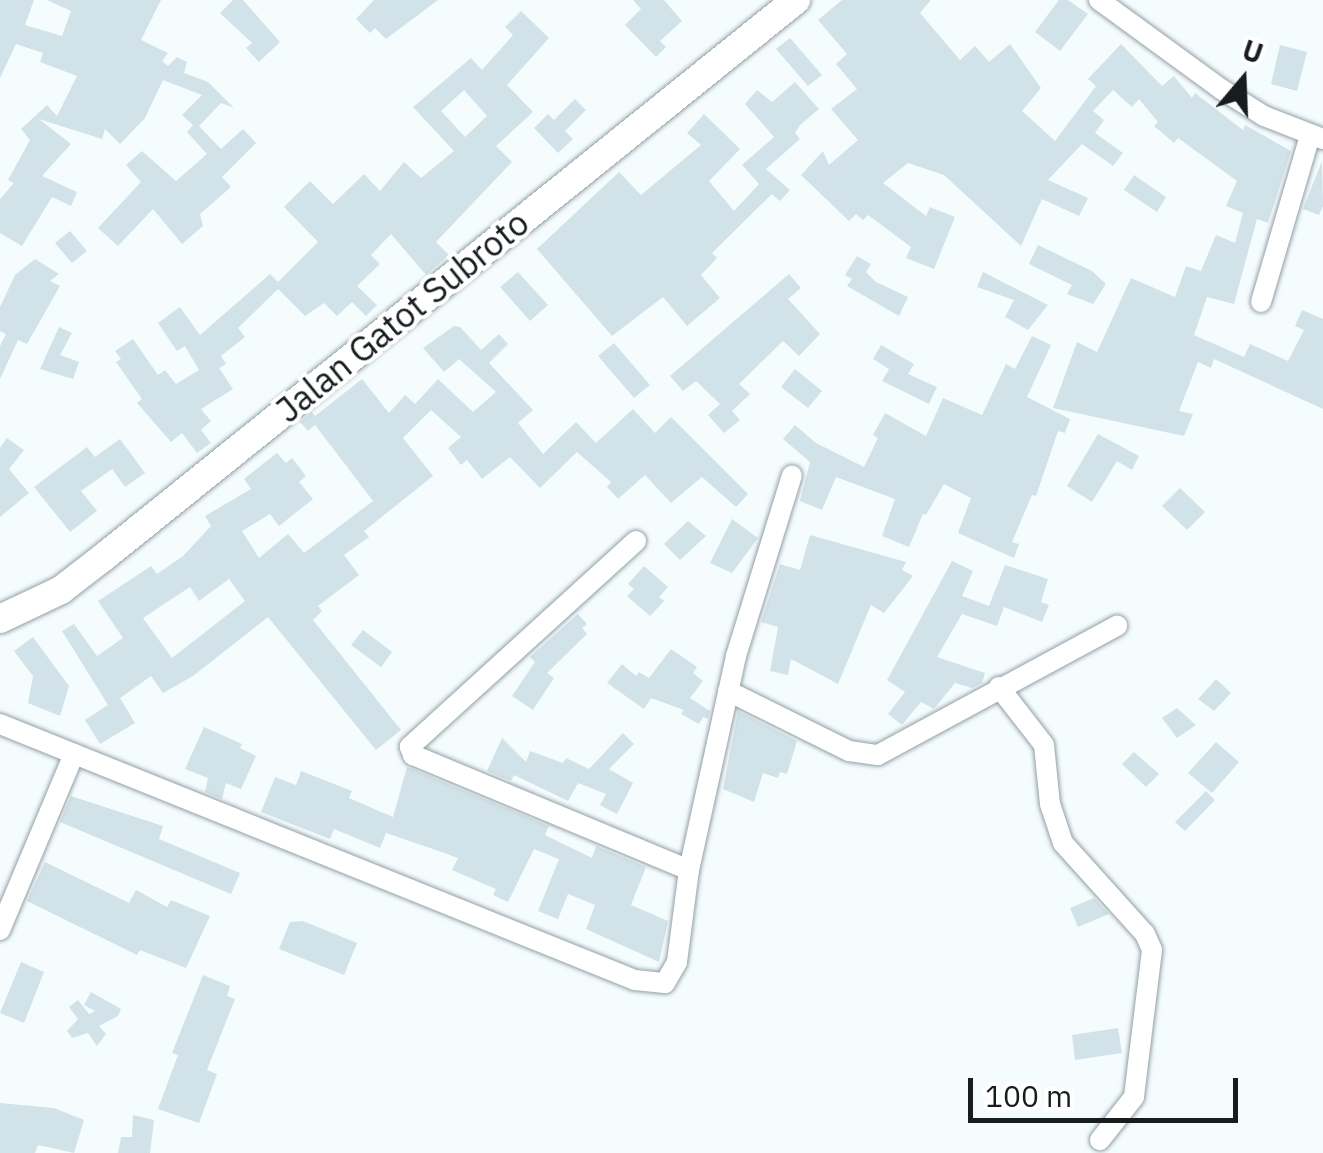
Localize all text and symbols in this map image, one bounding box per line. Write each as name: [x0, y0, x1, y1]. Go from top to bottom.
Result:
north arrow: [1193, 30, 1293, 130]
text: U: [1238, 31, 1268, 72]
street label: Jalan Gatot Subroto: [267, 201, 537, 431]
scale bar: [973, 1058, 1243, 1120]
text: 100 m: [985, 1076, 1072, 1115]

